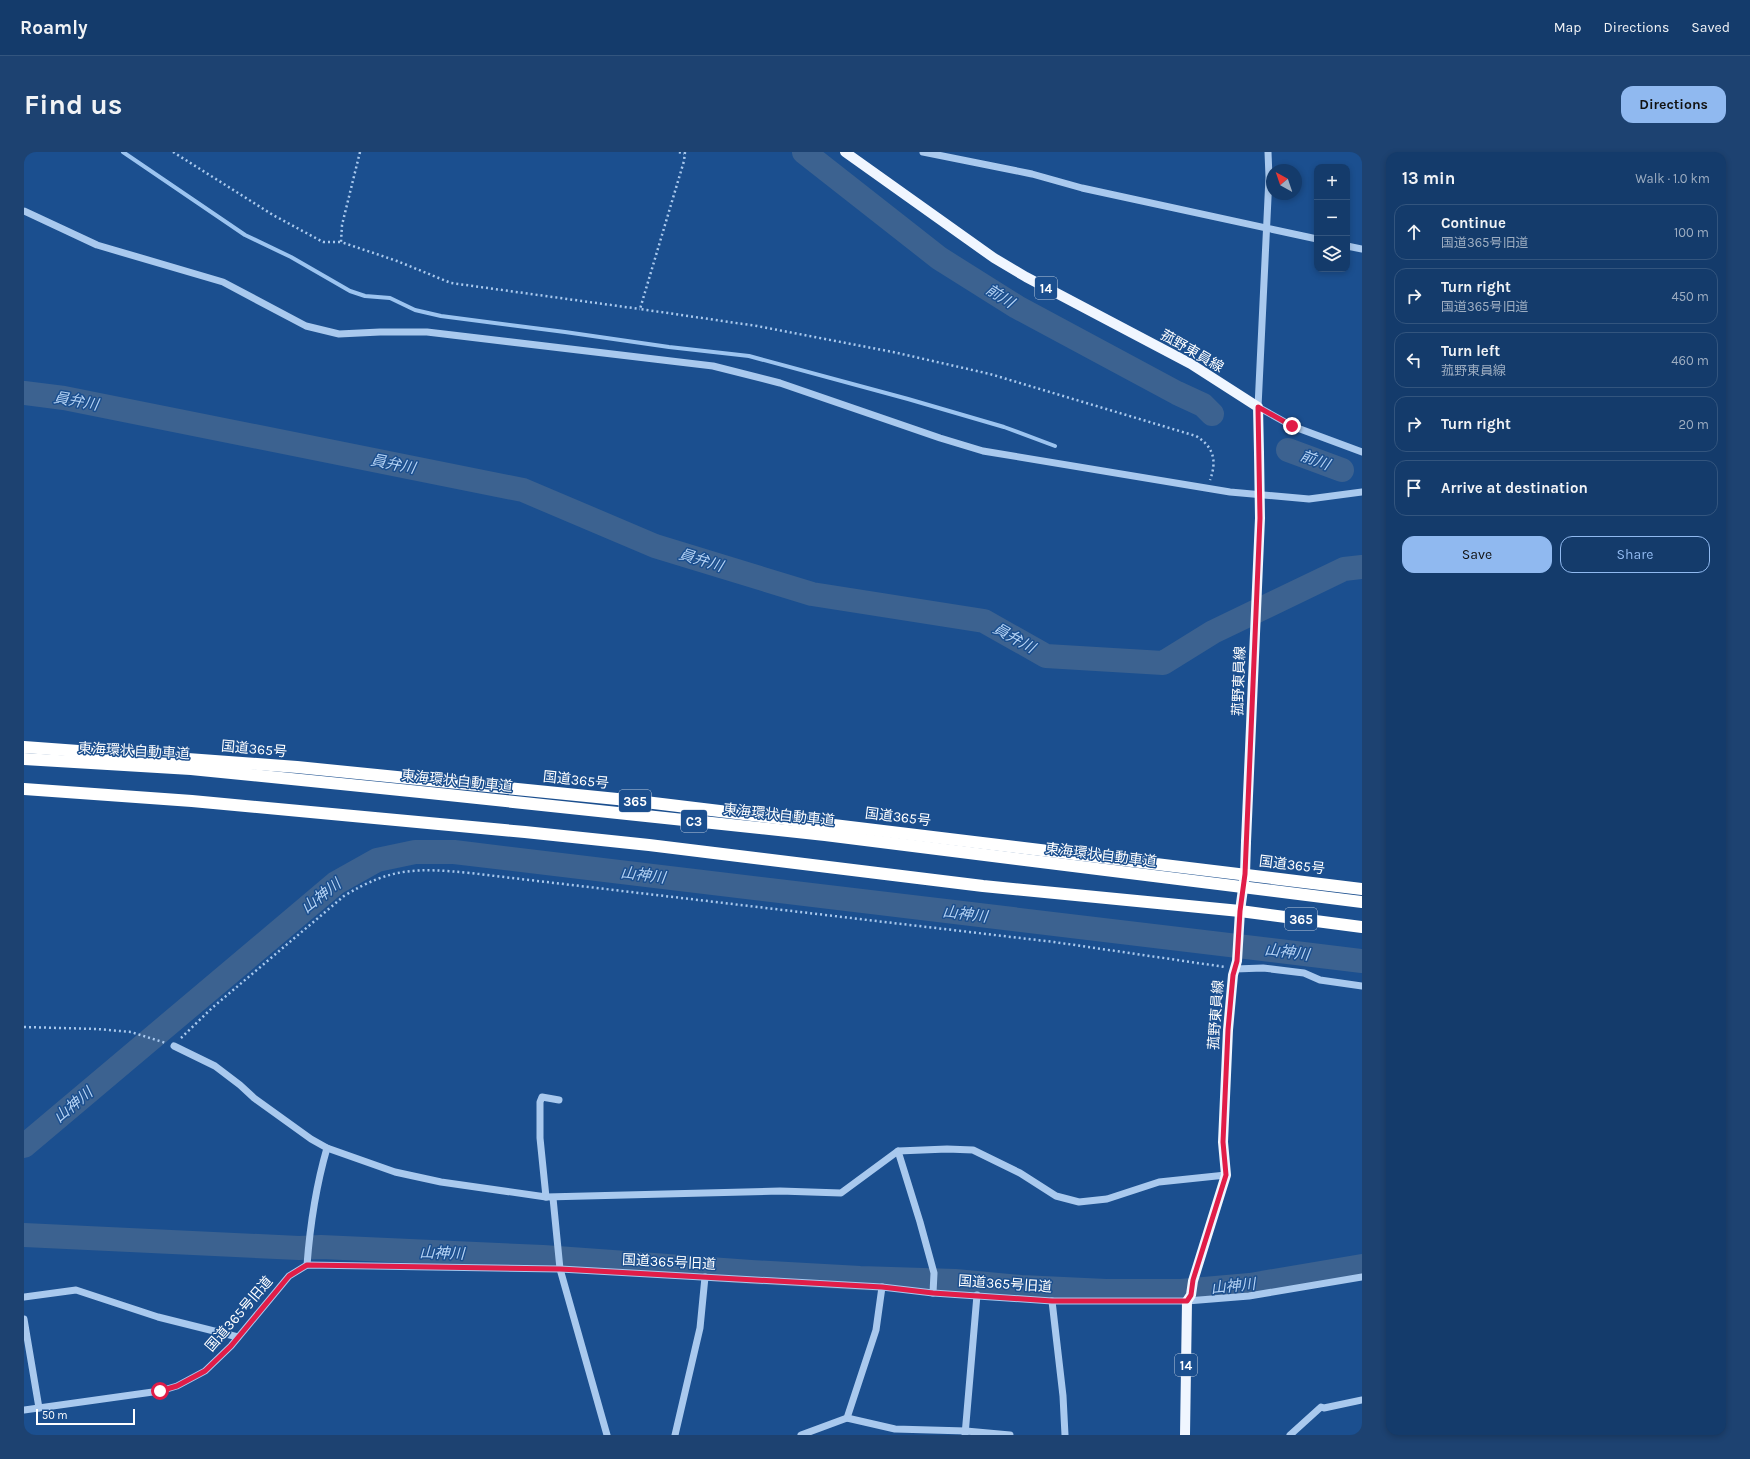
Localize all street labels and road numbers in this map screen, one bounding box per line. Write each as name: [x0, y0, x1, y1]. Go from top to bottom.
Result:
road number: 14: [1035, 277, 1057, 299]
street label: 菰野東員線: [1157, 326, 1227, 376]
street label: 菰野東員線: [1229, 646, 1249, 716]
street label: 国道365号: [220, 738, 288, 760]
street label: 東海環状自動車道: [78, 740, 190, 762]
street label: 東海環状自動車道: [400, 767, 514, 795]
street label: 国道365号: [542, 768, 610, 792]
road number: 365: [619, 790, 651, 812]
street label: 東海環状自動車道: [722, 801, 836, 829]
street label: 国道365号: [864, 805, 932, 829]
road number: C3: [681, 810, 707, 832]
street label: 東海環状自動車道: [1044, 840, 1158, 870]
street label: 国道365号: [1258, 853, 1326, 877]
road number: 365: [1285, 908, 1317, 930]
street label: 菰野東員線: [1205, 979, 1227, 1051]
street label: 国道365号旧道: [622, 1251, 716, 1273]
street label: 国道365号旧道: [957, 1272, 1053, 1296]
street label: 国道365号旧道: [202, 1273, 276, 1355]
road number: 14: [1175, 1354, 1197, 1376]

